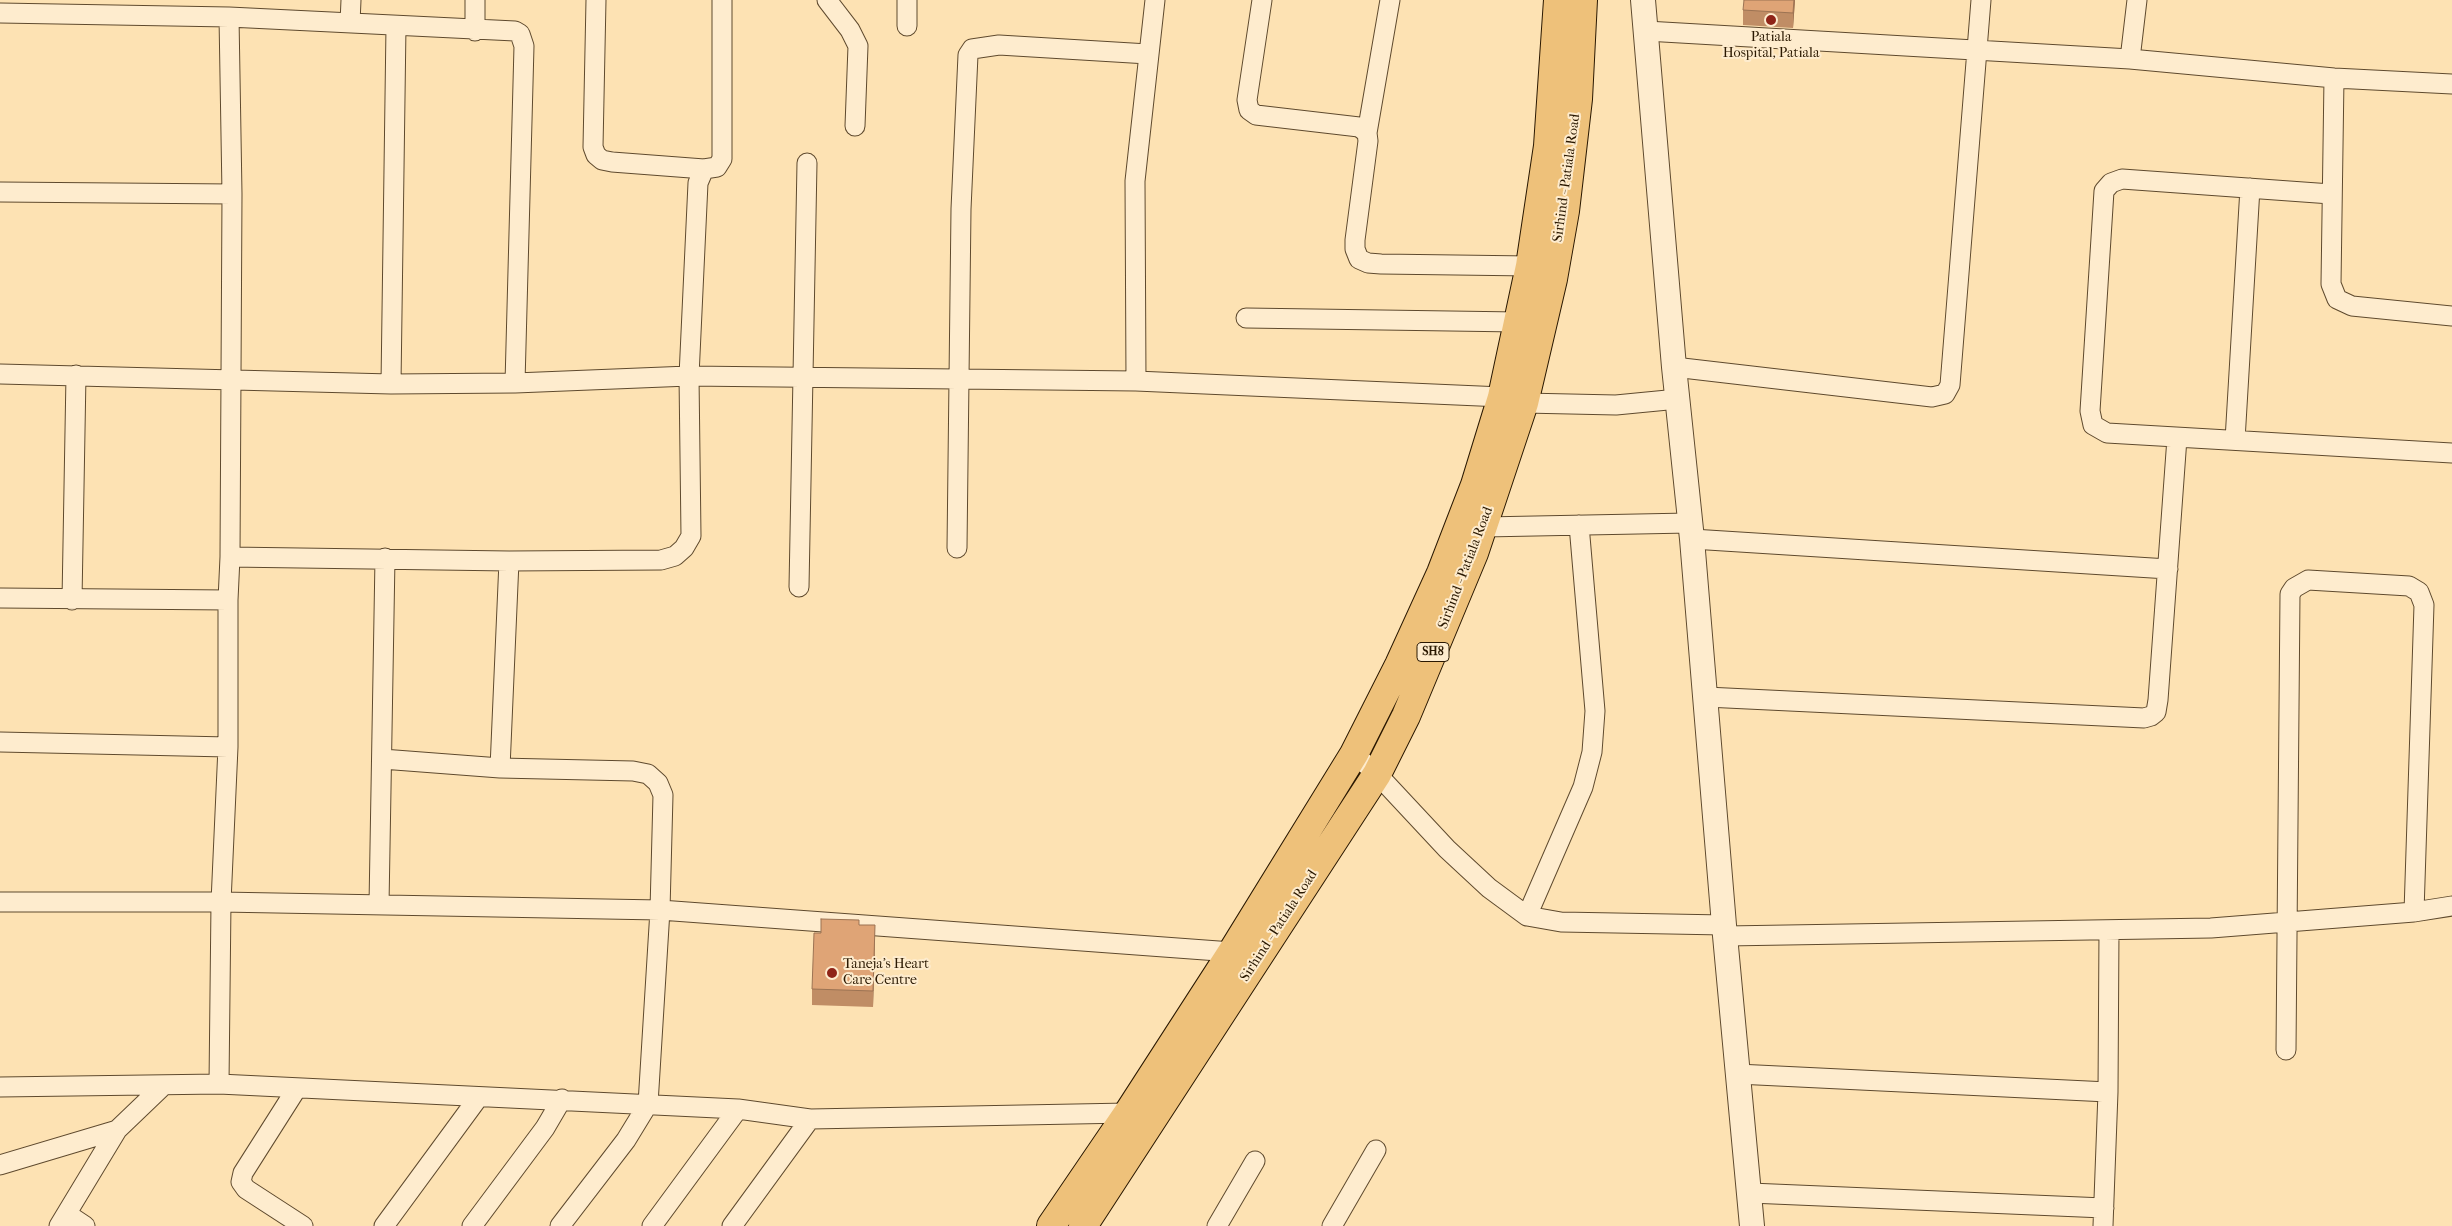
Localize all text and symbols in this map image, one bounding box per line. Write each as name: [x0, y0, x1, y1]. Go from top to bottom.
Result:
marker: Patiala Hospital, Patiala: [1764, 13, 1778, 27]
place label: Patiala Hospital, Patiala: [1723, 30, 1819, 62]
street label: Sirhind - Patiala Road: [1550, 113, 1584, 243]
street label: Sirhind - Patiala Road: [1435, 505, 1497, 631]
road number: SH8: [1417, 642, 1449, 662]
street label: Sirhind - Patiala Road: [1237, 867, 1321, 985]
place label: Taneja's Heart Care Centre: [843, 957, 929, 990]
marker: Taneja's Heart Care Centre: [825, 966, 839, 980]

